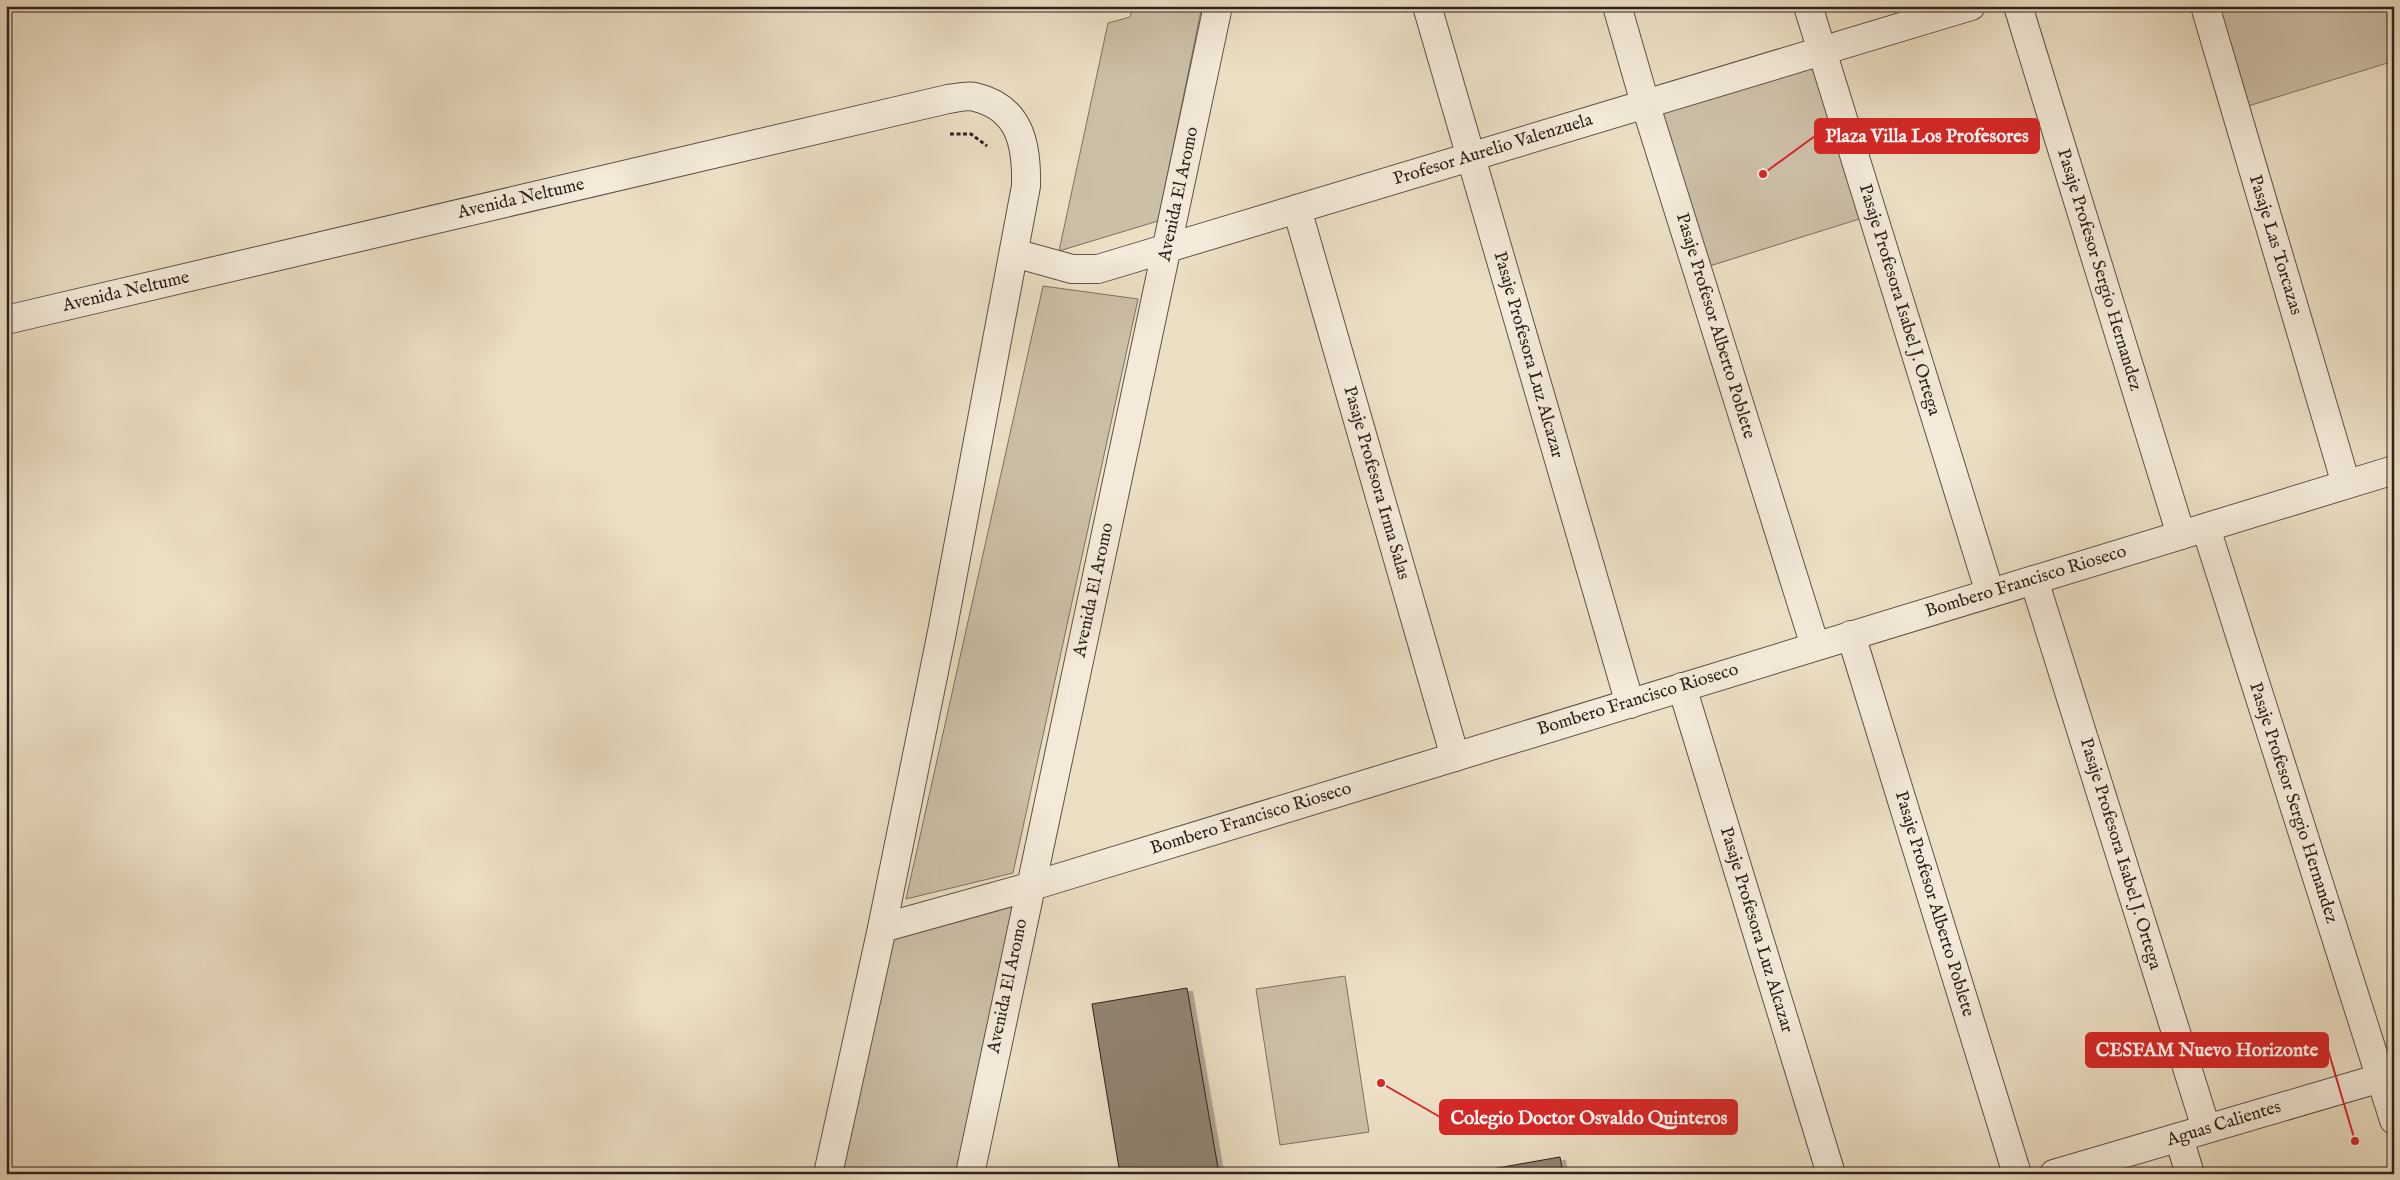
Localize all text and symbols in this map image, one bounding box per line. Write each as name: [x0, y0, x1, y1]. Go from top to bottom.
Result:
street label: Profesor Aurelio Valenzuela: [1391, 109, 1596, 191]
callout: Plaza Villa Los Profesores: [1815, 119, 2039, 153]
street label: Avenida El Aromo: [1153, 124, 1205, 264]
text: Plaza Villa Los Profesores: [1825, 125, 2029, 149]
street label: Pasaje Profesor Sergio Hernandez: [2051, 146, 2147, 394]
street label: Pasaje Las Torcazas: [2243, 172, 2307, 318]
street label: Avenida Neltume: [454, 173, 587, 225]
street label: Pasaje Profesora Isabel J. Ortega: [1853, 181, 1945, 419]
street label: Pasaje Profesor Alberto Poblete: [1670, 210, 1760, 442]
street label: Pasaje Profesora Luz Alcazar: [1487, 249, 1569, 461]
street label: Avenida Neltume: [59, 266, 192, 318]
street label: Pasaje Profesora Irma Salas: [1337, 384, 1415, 582]
street label: Avenida El Aromo: [1068, 520, 1120, 660]
street label: Bombero Francisco Rioseco: [1923, 540, 2130, 624]
street label: Bombero Francisco Rioseco: [1535, 658, 1742, 742]
street label: Pasaje Profesor Sergio Hernandez: [2243, 680, 2343, 926]
street label: Pasaje Profesora Isabel J. Ortega: [2074, 735, 2166, 973]
street label: Bombero Francisco Rioseco: [1148, 777, 1355, 861]
street label: Pasaje Profesor Alberto Poblete: [1889, 788, 1979, 1020]
street label: Pasaje Profesora Luz Alcazar: [1714, 824, 1798, 1036]
street label: Avenida El Aromo: [982, 916, 1034, 1056]
callout: CESFAM Nuevo Horizonte: [2086, 1033, 2328, 1067]
text: CESFAM Nuevo Horizonte: [2096, 1039, 2319, 1063]
street label: Aguas Calientes: [2163, 1096, 2284, 1153]
callout: Colegio Doctor Osvaldo Quinteros: [1440, 1100, 1737, 1134]
text: Colegio Doctor Osvaldo Quinteros: [1450, 1107, 1728, 1131]

